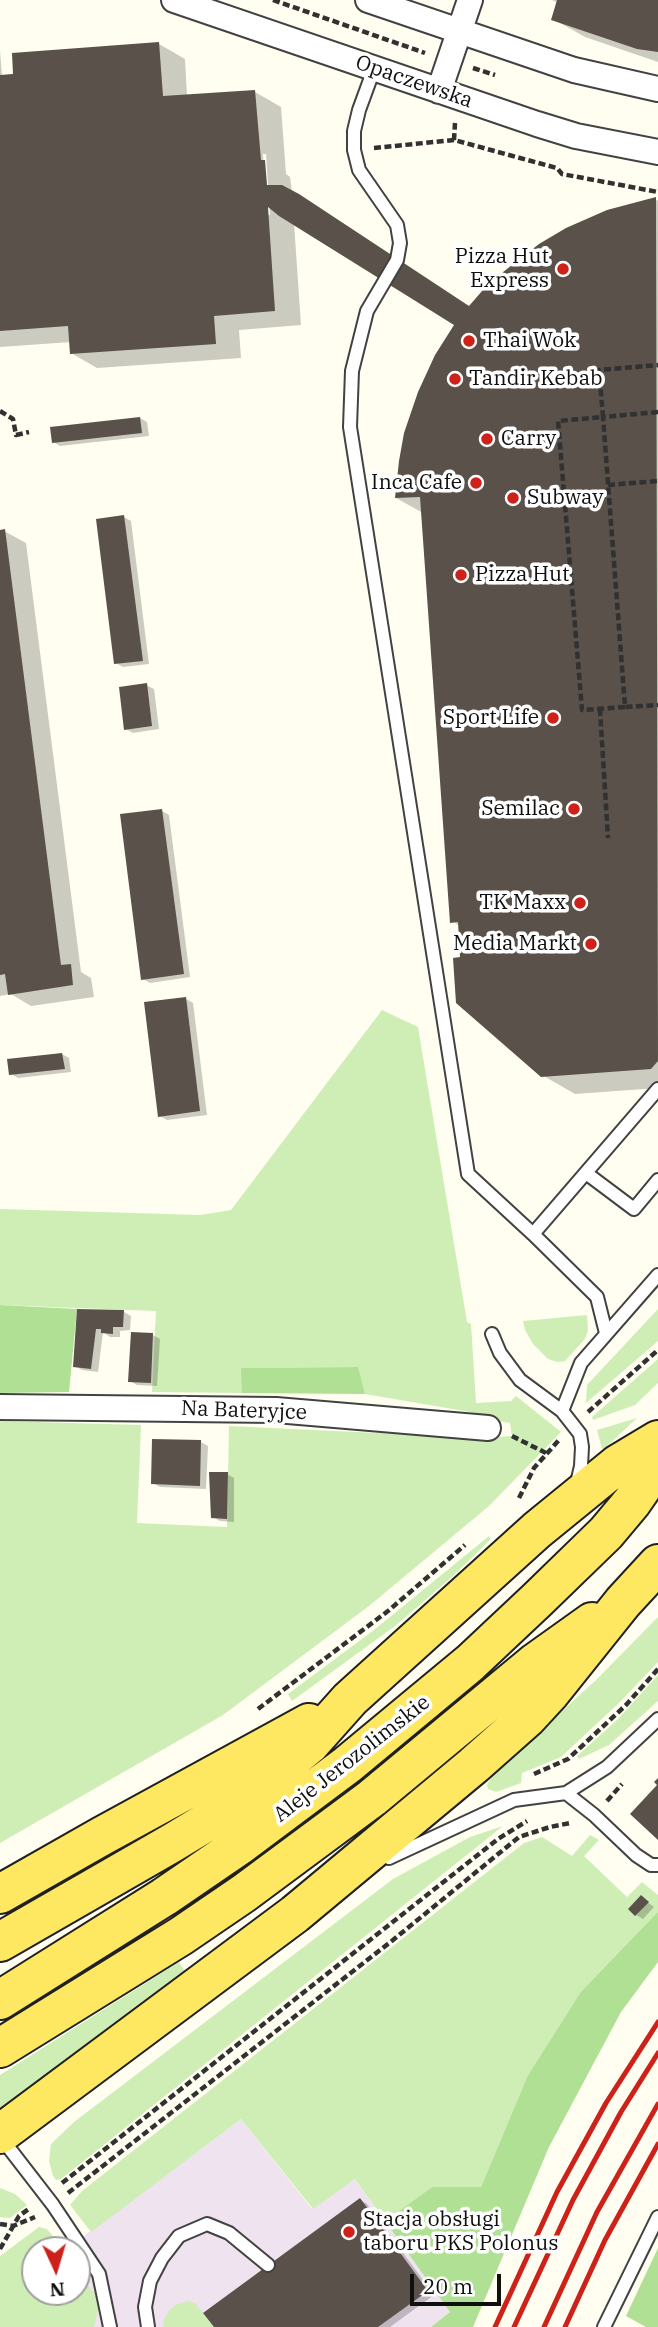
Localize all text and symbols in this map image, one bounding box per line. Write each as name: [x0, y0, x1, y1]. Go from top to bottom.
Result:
street label: Opaczewska: [352, 50, 476, 114]
place label: Pizza Hut Express: [455, 244, 549, 294]
marker: Pizza Hut Express: [555, 261, 571, 277]
place label: Thai Wok: [483, 328, 576, 354]
marker: Thai Wok: [461, 333, 477, 349]
place label: Tandir Kebab: [469, 366, 602, 392]
marker: Tandir Kebab: [447, 371, 463, 387]
place label: Carry: [501, 426, 556, 452]
marker: Carry: [479, 431, 495, 447]
place label: Inca Cafe: [371, 470, 462, 496]
marker: Inca Cafe: [468, 475, 484, 491]
place label: Subway: [527, 485, 603, 511]
marker: Subway: [505, 490, 521, 506]
place label: Pizza Hut: [475, 562, 569, 588]
marker: Pizza Hut: [453, 567, 469, 583]
place label: Sport Life: [443, 705, 539, 731]
marker: Sport Life: [545, 710, 561, 726]
place label: Semilac: [481, 796, 560, 822]
marker: Semilac: [566, 801, 582, 817]
place label: TK Maxx: [479, 890, 566, 916]
marker: TK Maxx: [572, 895, 588, 911]
place label: Media Markt: [453, 931, 577, 957]
marker: Media Markt: [583, 936, 599, 952]
street label: Na Bateryjce: [181, 1396, 307, 1426]
street label: Aleje Jerozolimskie: [269, 1690, 435, 1828]
place label: Stacja obsługi taboru PKS Polonus: [363, 2207, 558, 2257]
marker: Stacja obsługi taboru PKS Polonus: [341, 2224, 357, 2240]
north arrow: [21, 2236, 91, 2306]
scale bar: [413, 2260, 504, 2304]
text: 20 m: [423, 2272, 473, 2300]
text: N: [49, 2277, 66, 2302]

